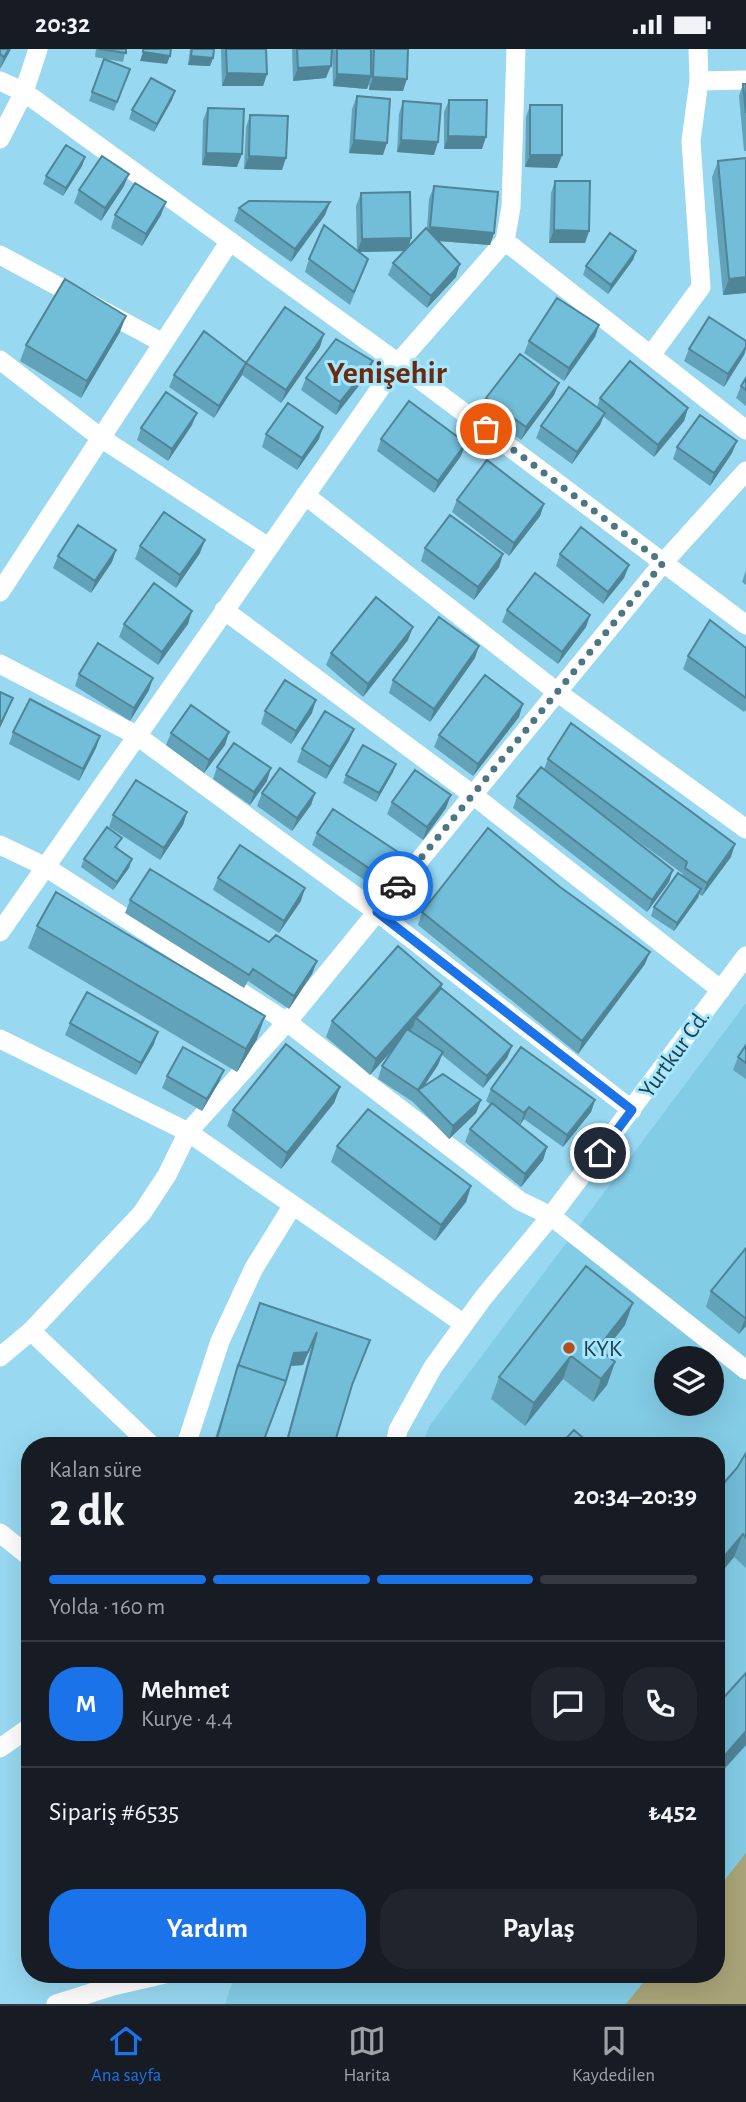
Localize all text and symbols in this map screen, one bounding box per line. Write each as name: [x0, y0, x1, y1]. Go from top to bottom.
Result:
text: 20:32: [35, 11, 90, 37]
district label: Yenişehir: [327, 357, 447, 389]
pin: [456, 399, 516, 459]
icon: bag: [467, 410, 505, 448]
courier: [363, 851, 433, 921]
icon: car: [379, 867, 417, 905]
street label: Yurtkur Cd.: [635, 1005, 715, 1102]
pin: [570, 1123, 630, 1183]
icon: home: [581, 1134, 619, 1172]
place label: KYK: [583, 1337, 623, 1361]
marker: KYK: [561, 1340, 577, 1356]
map controls: [654, 1346, 724, 1416]
button: layers: [654, 1346, 724, 1416]
text: Kalan süre: [49, 1459, 142, 1482]
text: 20:34–20:39: [573, 1483, 697, 1509]
text: 2 dk: [49, 1488, 125, 1534]
text: Yolda · 160 m: [49, 1596, 165, 1619]
button: chat: [531, 1667, 605, 1741]
button: phone: [623, 1667, 697, 1741]
text: Mehmet: [141, 1677, 229, 1703]
text: M: [76, 1691, 96, 1717]
text: Kurye · 4.4: [141, 1708, 233, 1731]
text: Sipariş #6535: [49, 1799, 179, 1825]
text: ₺452: [648, 1799, 697, 1825]
button: Yardım: [49, 1889, 366, 1969]
button: Paylaş: [380, 1889, 697, 1969]
tab: Ana sayfa: [91, 2022, 161, 2087]
tab: Harita: [343, 2022, 390, 2087]
tab: Kaydedilen: [572, 2022, 655, 2087]

